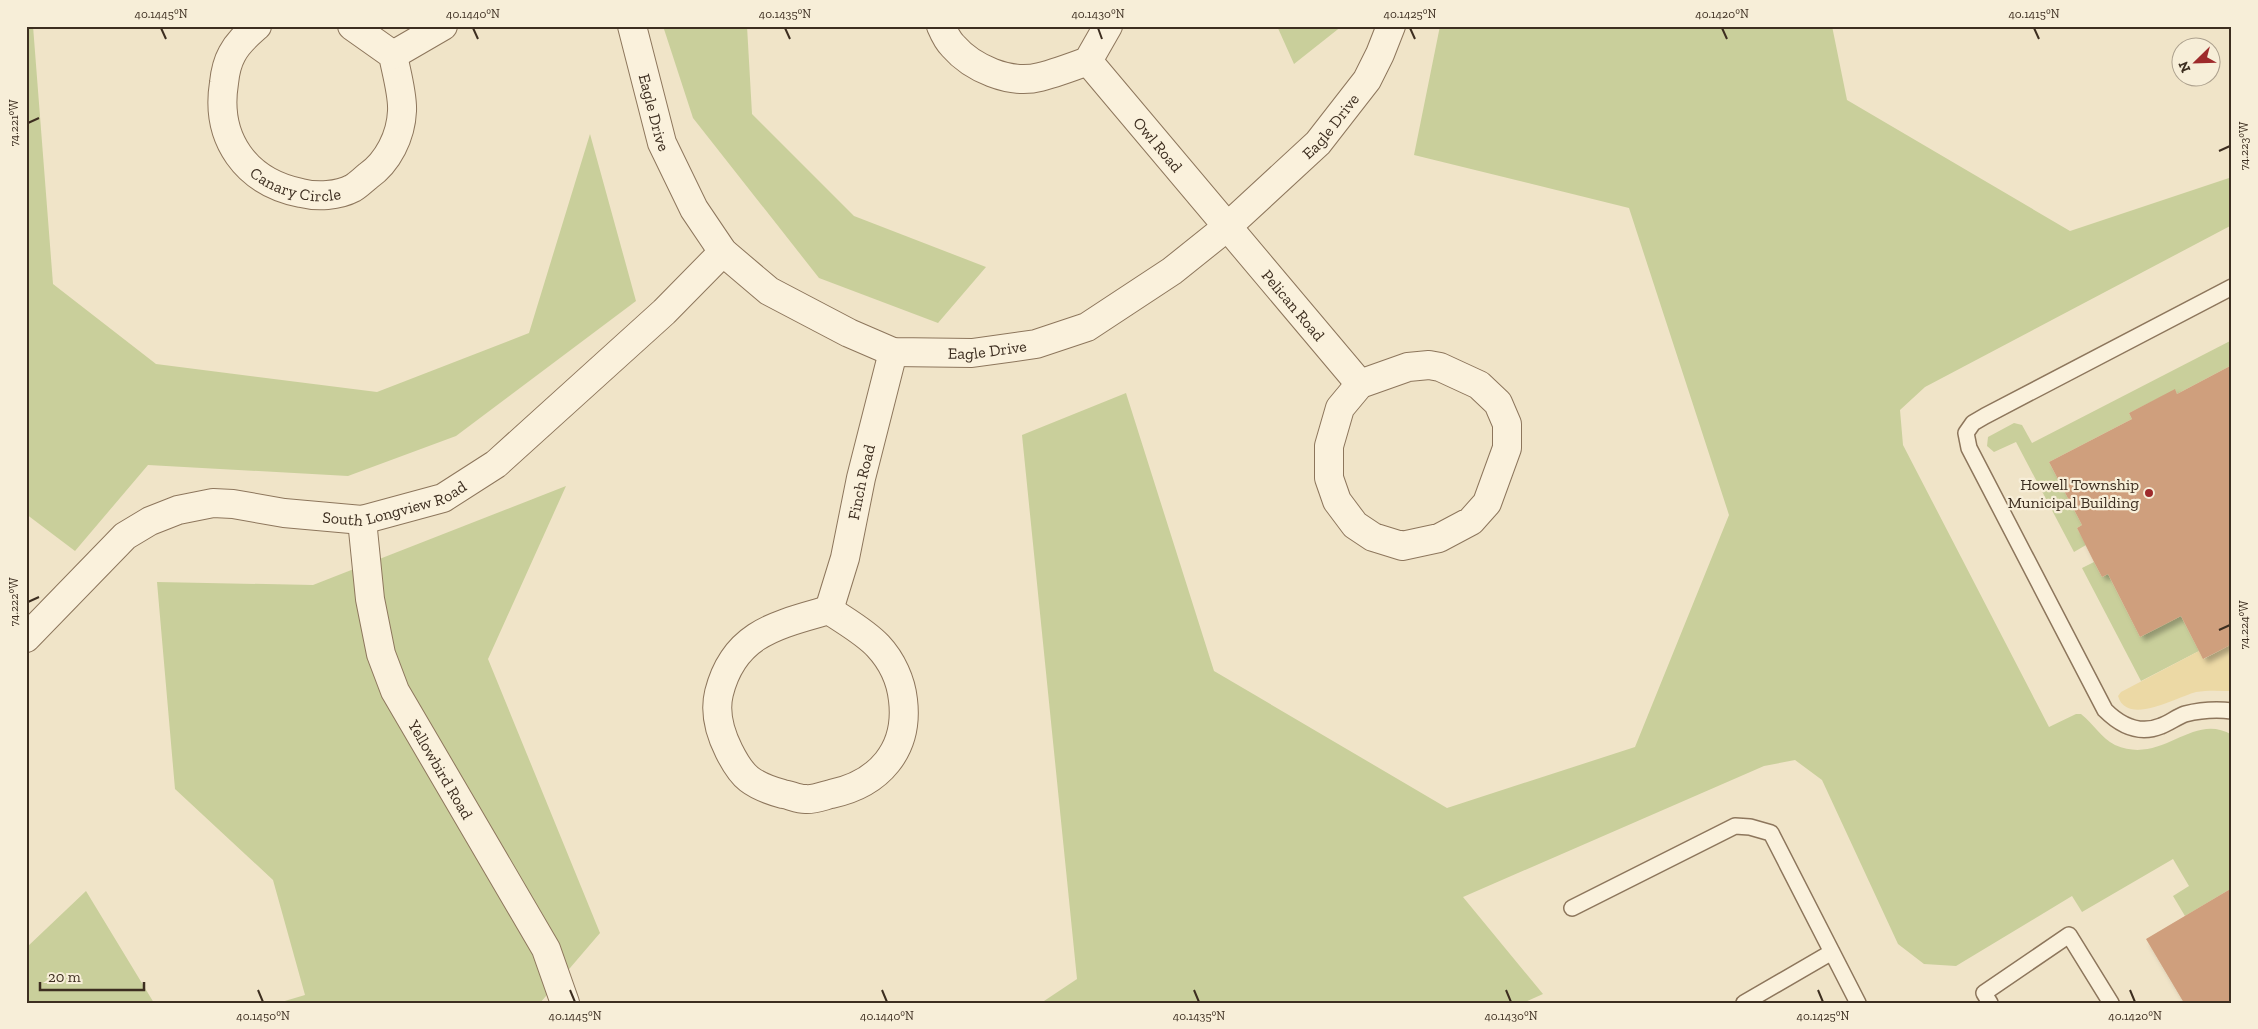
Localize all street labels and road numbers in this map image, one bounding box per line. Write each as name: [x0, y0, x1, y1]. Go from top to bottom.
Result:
street label: Eagle Drive: [635, 72, 673, 154]
street label: Eagle Drive: [1298, 90, 1363, 163]
street label: Owl Road: [1129, 113, 1187, 176]
street label: Canary Circle: [246, 163, 343, 205]
street label: Pelican Road: [1258, 266, 1329, 345]
street label: Eagle Drive: [948, 336, 1028, 363]
street label: Finch Road: [844, 442, 879, 522]
street label: South Longview Road: [322, 477, 470, 530]
street label: Yellowbird Road: [404, 716, 477, 823]

